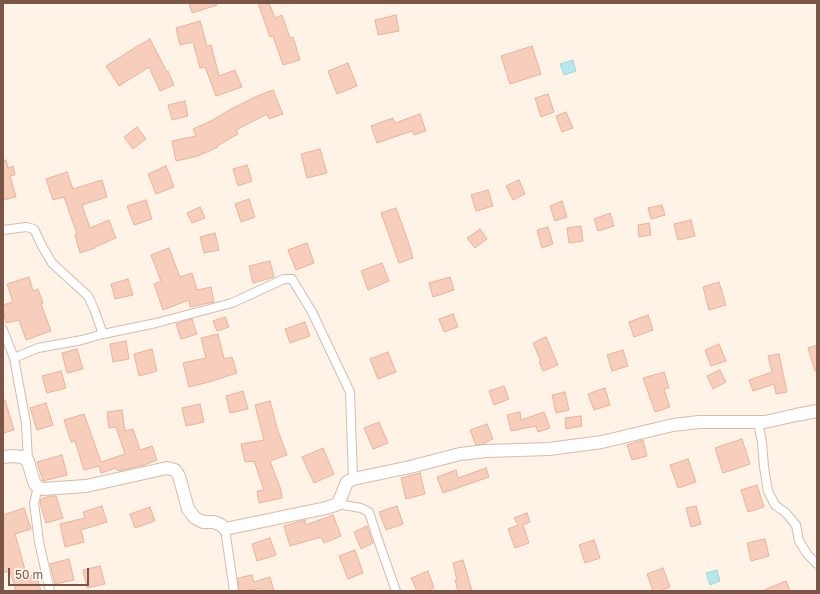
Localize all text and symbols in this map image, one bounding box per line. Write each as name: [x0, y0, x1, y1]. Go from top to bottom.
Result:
scale bar: [10, 560, 91, 586]
text: 50 m: [15, 567, 43, 582]

